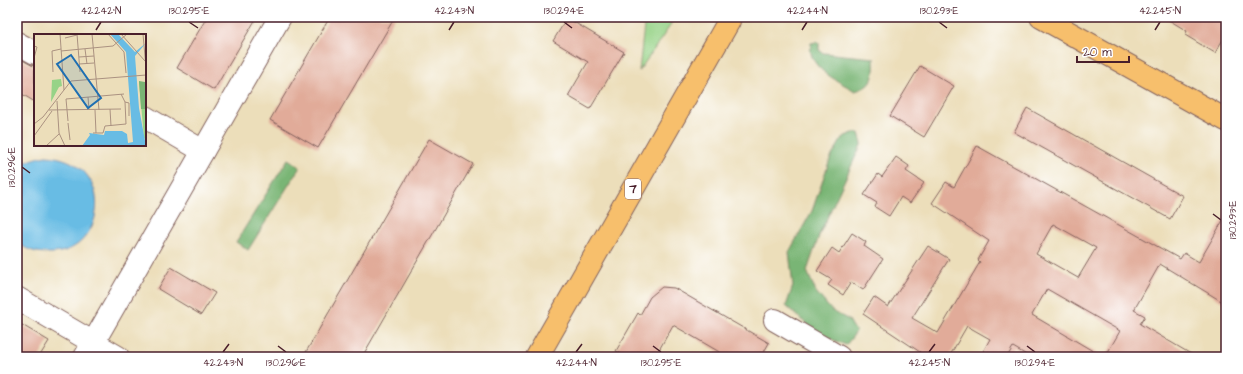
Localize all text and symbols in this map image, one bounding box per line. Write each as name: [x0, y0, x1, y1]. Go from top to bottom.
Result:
text: 42.242°N: [81, 4, 121, 18]
text: 130.295°E: [169, 4, 209, 18]
text: 42.243°N: [434, 4, 474, 18]
text: 130.294°E: [544, 4, 584, 18]
text: 42.244°N: [786, 4, 828, 18]
text: 130.293°E: [920, 4, 958, 18]
text: 42.245°N: [1139, 4, 1181, 18]
inset map: [34, 34, 146, 146]
scale bar: [1077, 38, 1129, 64]
text: 20 m: [1083, 44, 1112, 61]
text: 130.296°E: [5, 147, 19, 187]
road number: 7: [625, 179, 641, 199]
text: 130.293°E: [1226, 201, 1240, 239]
text: 42.243°N: [203, 356, 243, 370]
text: 130.296°E: [266, 356, 306, 370]
text: 42.244°N: [555, 356, 597, 370]
text: 130.295°E: [641, 356, 681, 370]
text: 42.245°N: [908, 356, 950, 370]
text: 130.294°E: [1015, 356, 1055, 370]

